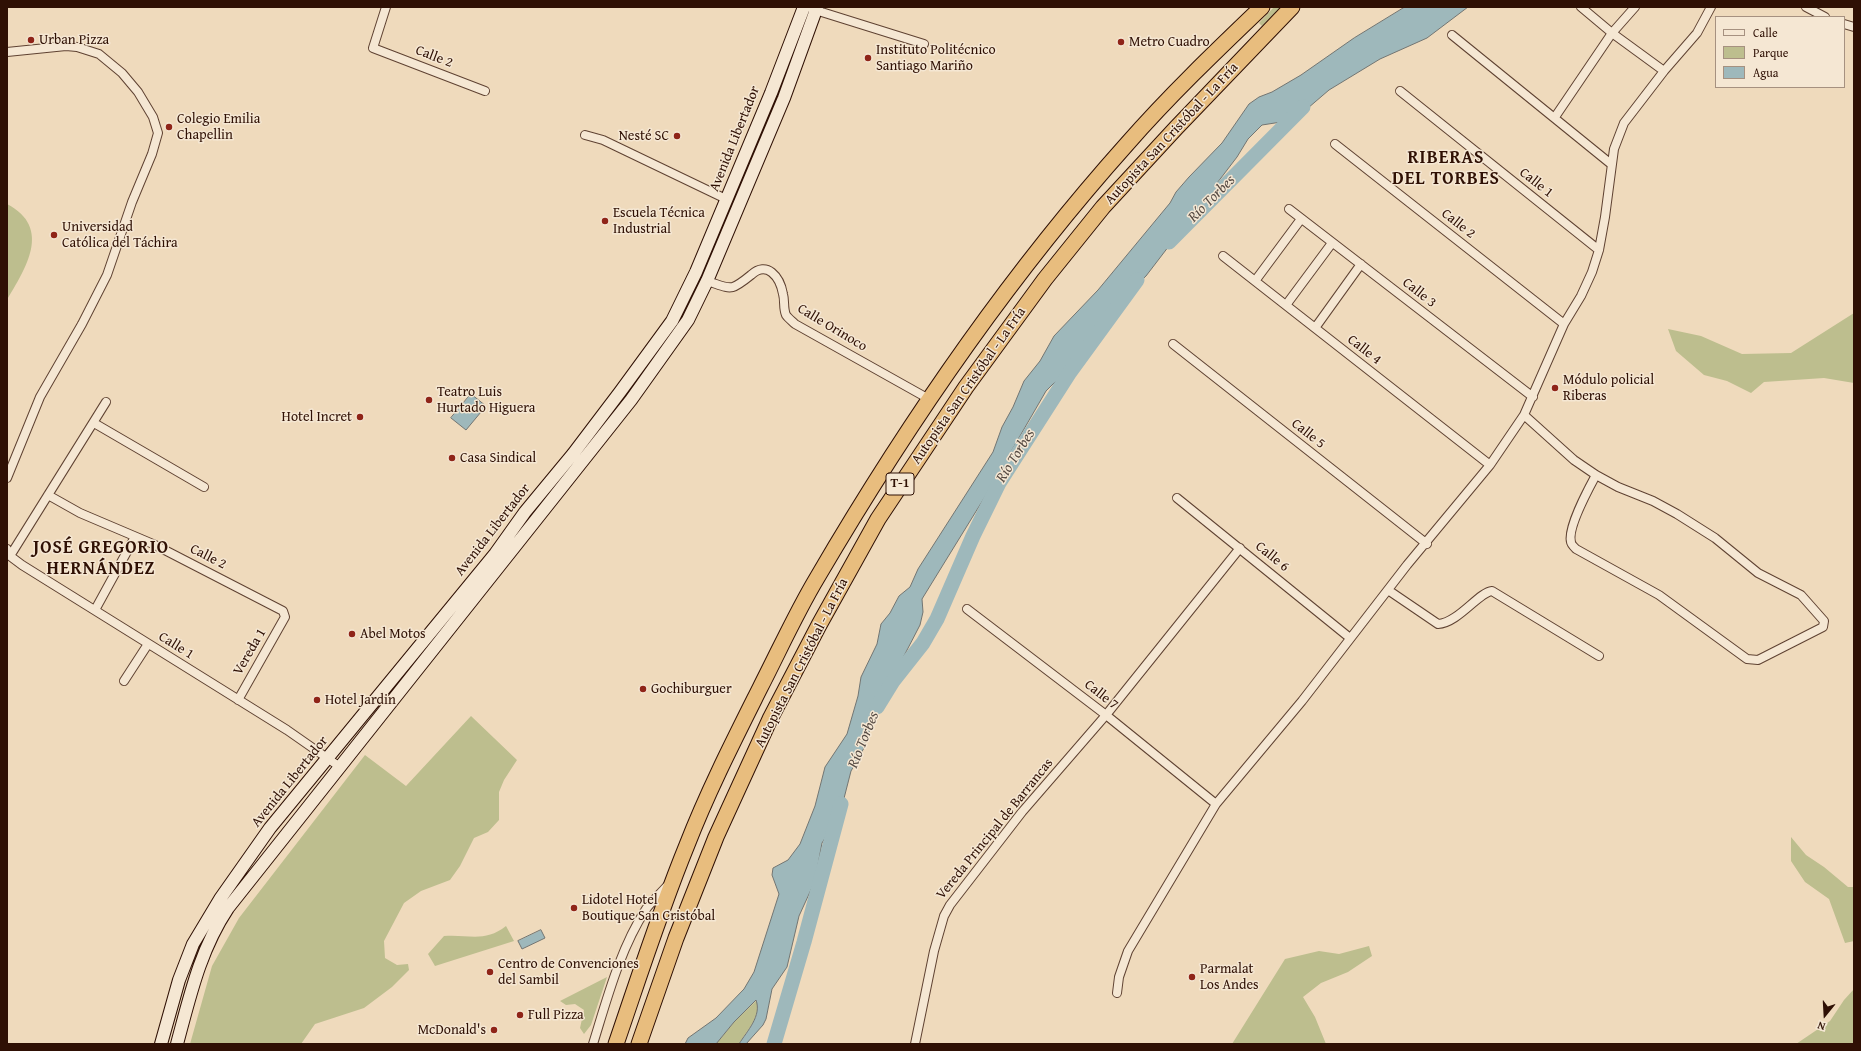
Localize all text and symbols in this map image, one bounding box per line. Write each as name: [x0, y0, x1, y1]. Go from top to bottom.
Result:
legend: [1715, 16, 1845, 88]
text: Calle: [1753, 24, 1778, 41]
place label: Urban Pizza: [39, 32, 109, 48]
place label: Metro Cuadro: [1129, 34, 1210, 50]
marker: Urban Pizza: [26, 35, 36, 45]
marker: Metro Cuadro: [1116, 37, 1126, 47]
street label: Calle 2: [413, 42, 455, 72]
place label: Instituto Politécnico Santiago Mariño: [876, 42, 996, 74]
text: Parque: [1753, 44, 1788, 61]
marker: Instituto Politécnico Santiago Mariño: [863, 53, 873, 63]
street label: Autopista San Cristóbal - La Fría: [1102, 60, 1242, 208]
text: Agua: [1753, 64, 1778, 81]
street label: Avenida Libertador: [706, 84, 764, 194]
place label: Colegio Emilia Chapellin: [177, 111, 260, 144]
marker: Colegio Emilia Chapellin: [164, 122, 174, 132]
place label: Nesté SC: [619, 128, 669, 144]
marker: Nesté SC: [672, 131, 682, 141]
district label: RIBERAS DEL TORBES: [1392, 147, 1500, 190]
street label: Calle 1: [1516, 165, 1556, 201]
water label: Río Torbes: [1185, 172, 1239, 226]
place label: Escuela Técnica Industrial: [613, 205, 705, 238]
street label: Calle 2: [1438, 206, 1478, 242]
marker: Escuela Técnica Industrial: [600, 216, 610, 226]
place label: Universidad Católica del Táchira: [62, 219, 178, 252]
marker: Universidad Católica del Táchira: [49, 230, 59, 240]
street label: Calle 3: [1399, 275, 1439, 311]
street label: Calle Orinoco: [794, 301, 870, 355]
street label: Autopista San Cristóbal - La Fría: [908, 304, 1030, 468]
street label: Calle 4: [1344, 332, 1384, 368]
place label: Módulo policial Riberas: [1563, 372, 1654, 404]
marker: Módulo policial Riberas: [1550, 383, 1560, 393]
place label: Teatro Luis Hurtado Higuera: [437, 384, 535, 416]
marker: Teatro Luis Hurtado Higuera: [424, 395, 434, 405]
place label: Hotel Incret: [282, 409, 352, 425]
marker: Hotel Incret: [355, 412, 365, 422]
street label: Calle 5: [1288, 416, 1328, 452]
water label: Río Torbes: [993, 426, 1039, 486]
place label: Casa Sindical: [460, 450, 536, 466]
marker: Casa Sindical: [447, 453, 457, 463]
road number: T-1: [886, 473, 914, 495]
street label: Avenida Libertador: [452, 481, 534, 579]
district label: JOSÉ GREGORIO HERNÁNDEZ: [33, 537, 169, 580]
street label: Calle 6: [1252, 538, 1292, 576]
street label: Calle 2: [187, 541, 229, 573]
street label: Autopista San Cristóbal - La Fría: [752, 576, 852, 750]
street label: Vereda 1: [230, 626, 270, 678]
place label: Abel Motos: [360, 626, 426, 642]
street label: Calle 1: [155, 629, 197, 663]
marker: Abel Motos: [347, 629, 357, 639]
street label: Calle 7: [1081, 677, 1121, 713]
place label: Gochiburguer: [651, 681, 732, 697]
marker: Gochiburguer: [638, 684, 648, 694]
place label: Hotel Jardin: [325, 692, 396, 708]
marker: Hotel Jardin: [312, 695, 322, 705]
water label: Río Torbes: [845, 709, 883, 771]
street label: Avenida Libertador: [248, 733, 332, 831]
street label: Vereda Principal de Barrancas: [933, 755, 1057, 903]
place label: Lidotel Hotel Boutique San Cristóbal: [582, 892, 715, 924]
marker: Lidotel Hotel Boutique San Cristóbal: [569, 903, 579, 913]
place label: Centro de Convenciones del Sambil: [498, 956, 639, 988]
place label: Parmalat Los Andes: [1200, 961, 1259, 994]
marker: Centro de Convenciones del Sambil: [485, 967, 495, 977]
marker: Parmalat Los Andes: [1187, 972, 1197, 982]
north arrow: [1805, 995, 1845, 1035]
place label: Full Pizza: [528, 1007, 584, 1023]
marker: Full Pizza: [515, 1010, 525, 1020]
text: N: [1815, 1018, 1827, 1035]
place label: McDonald's: [418, 1022, 486, 1038]
marker: McDonald's: [489, 1025, 499, 1035]

